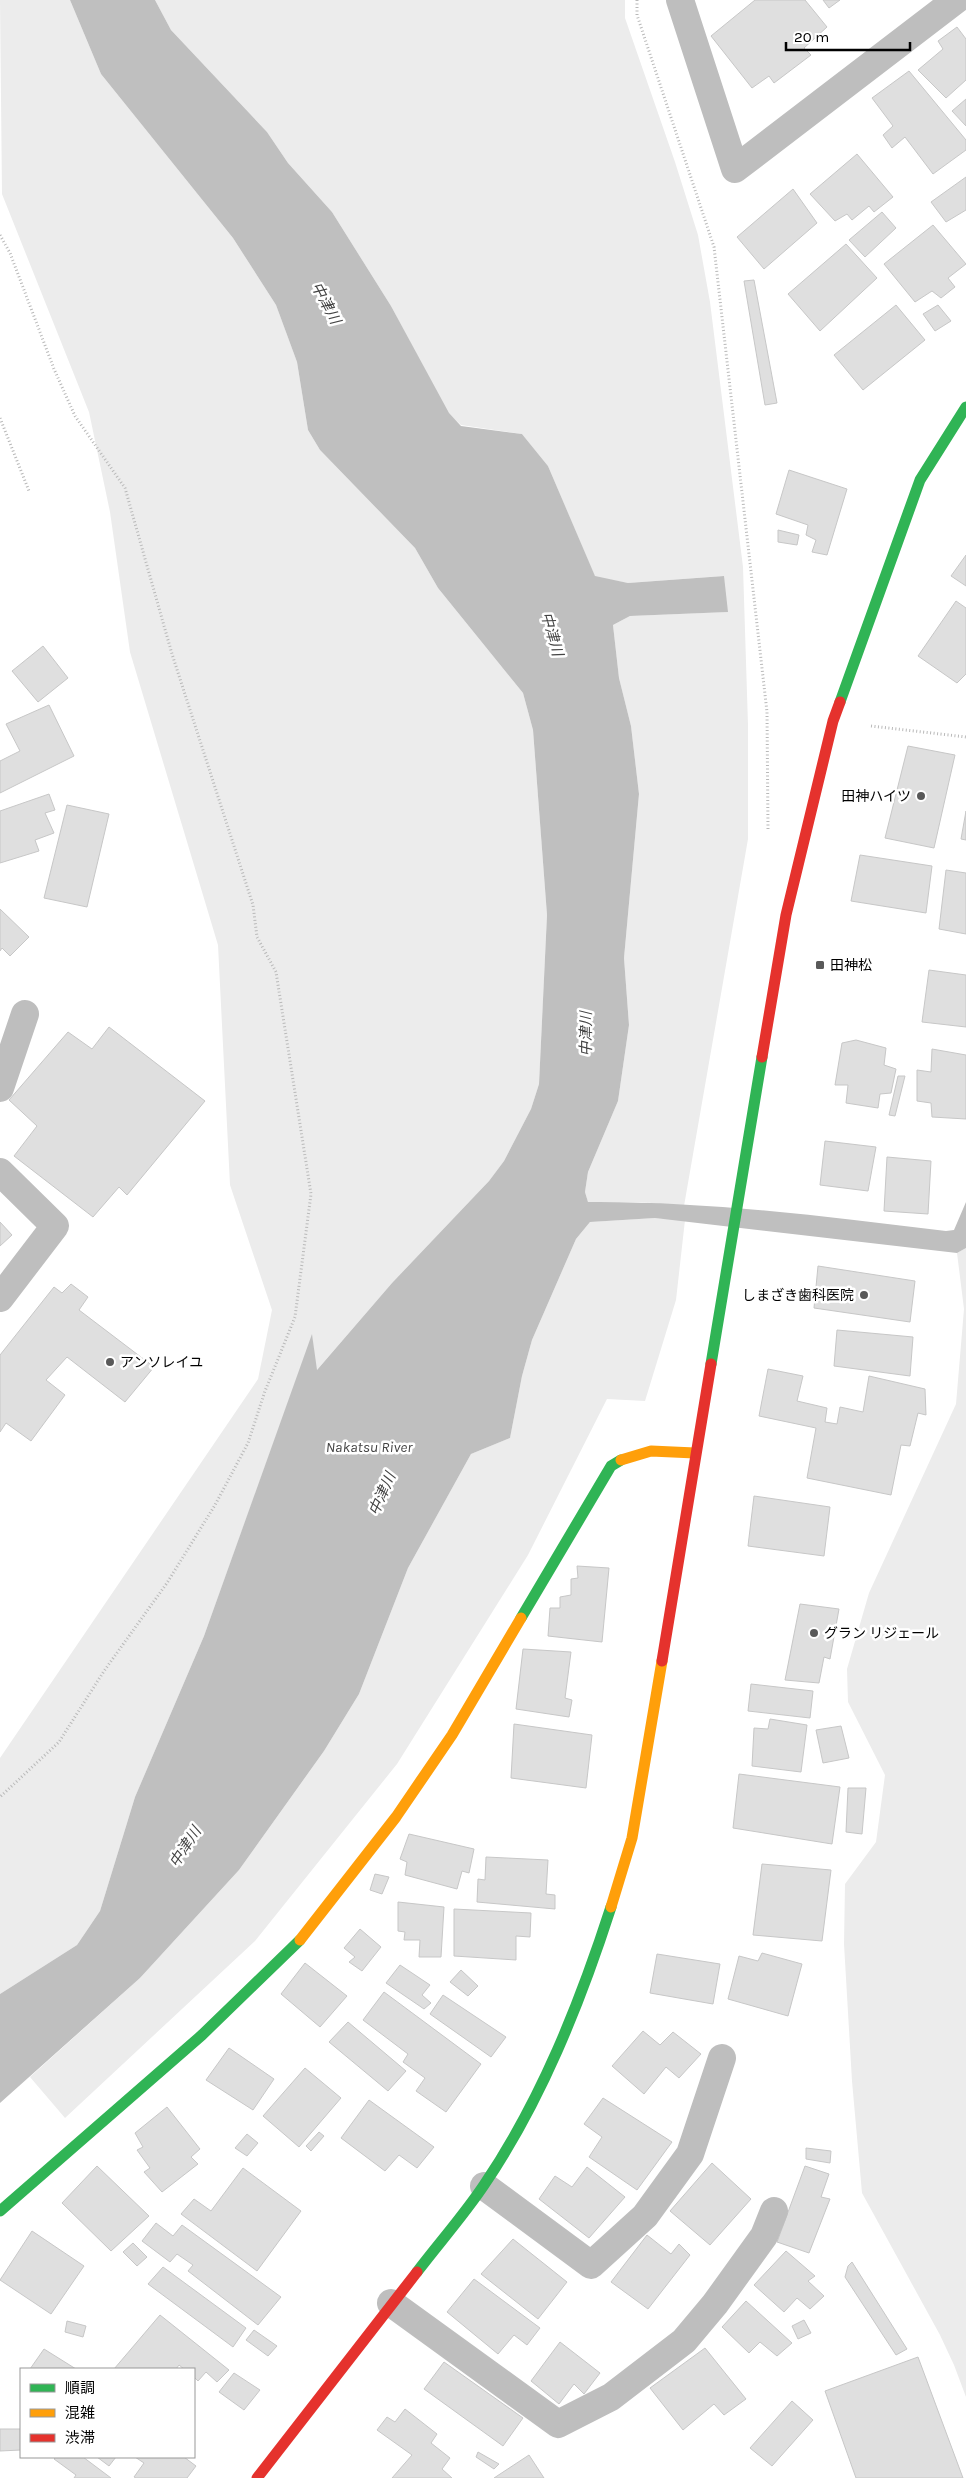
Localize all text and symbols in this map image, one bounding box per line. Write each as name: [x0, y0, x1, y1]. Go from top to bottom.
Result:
scale bar: [786, 20, 910, 52]
text: 20 m: [794, 28, 829, 46]
water label: 中津川: [307, 279, 345, 329]
water label: 中津川: [537, 610, 567, 660]
place label: 田神ハイツ: [841, 788, 911, 805]
marker: 田神ハイツ: [915, 790, 927, 802]
place label: 田神松: [830, 957, 872, 974]
marker: 田神松: [814, 959, 826, 971]
water label: 中津川: [577, 1010, 595, 1057]
place label: しまざき歯科医院: [742, 1287, 854, 1304]
marker: しまざき歯科医院: [858, 1289, 870, 1301]
place label: アンソレイユ: [120, 1354, 203, 1371]
marker: アンソレイユ: [104, 1356, 116, 1368]
water label: Nakatsu River: [326, 1438, 413, 1456]
water label: 中津川: [365, 1468, 400, 1518]
place label: グラン リジェール: [824, 1625, 939, 1642]
marker: グラン リジェール: [808, 1627, 820, 1639]
water label: 中津川: [165, 1822, 206, 1871]
legend: [20, 2368, 195, 2458]
text: 順調: [65, 2379, 95, 2397]
text: 混雑: [65, 2404, 95, 2422]
text: 渋滞: [65, 2429, 95, 2447]

